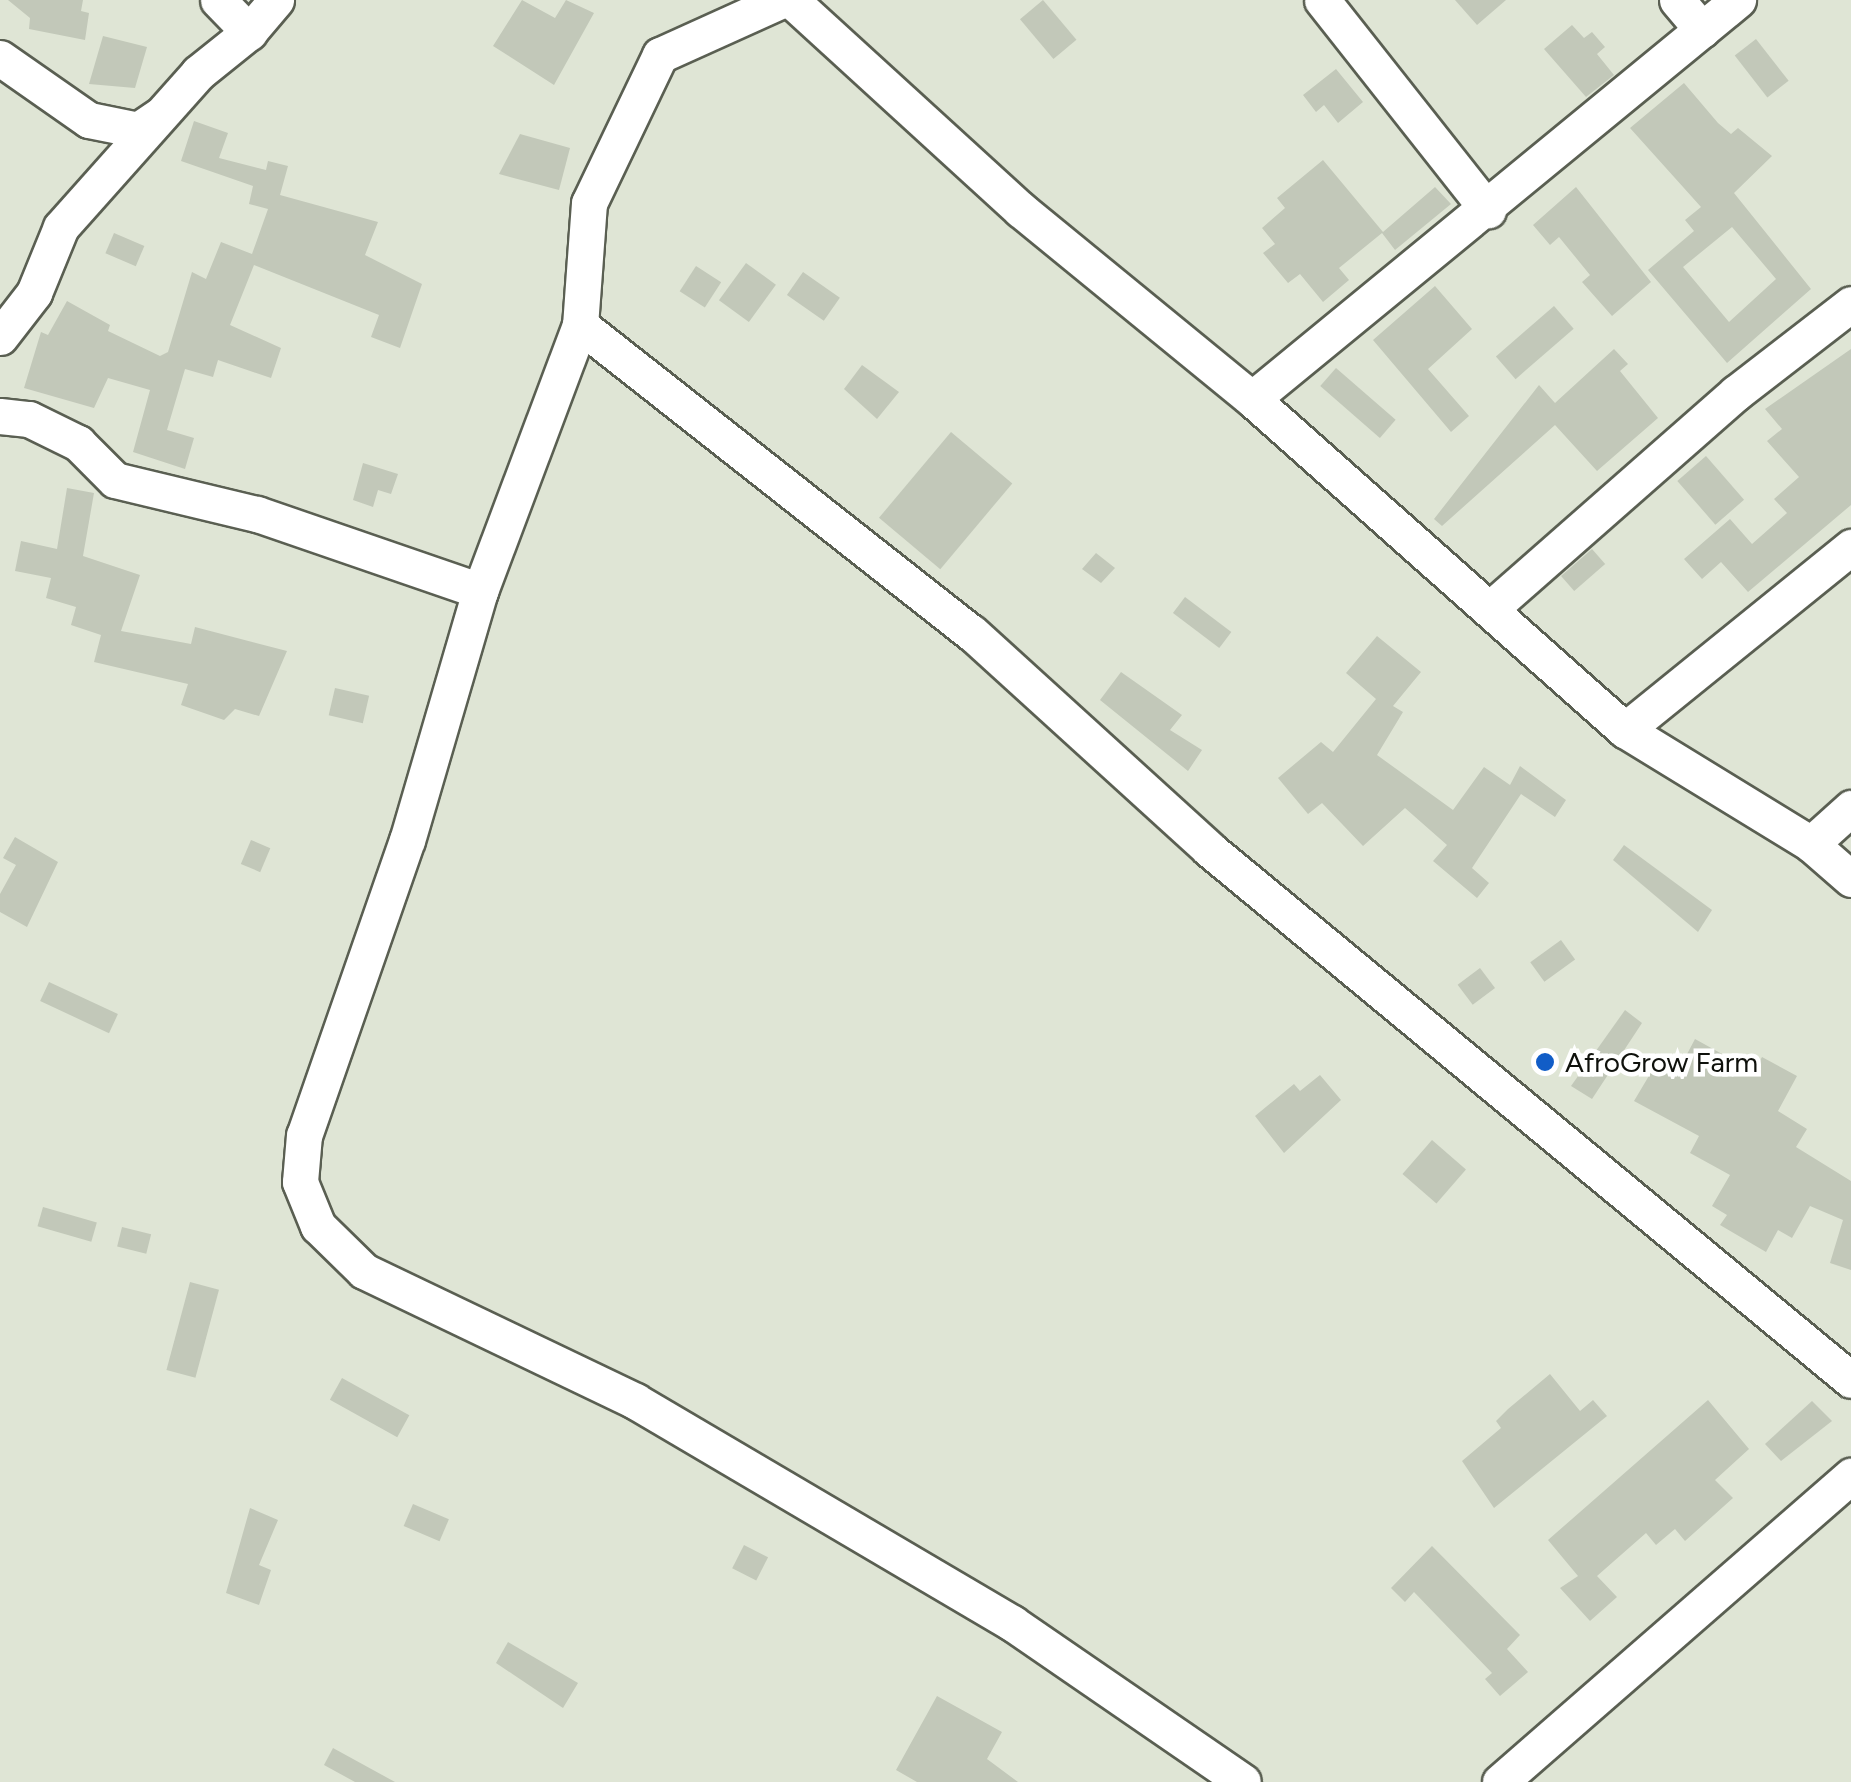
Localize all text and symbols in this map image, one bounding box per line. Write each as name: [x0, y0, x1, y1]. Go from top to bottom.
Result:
place label: AfroGrow Farm: [1565, 1045, 1758, 1079]
marker: AfroGrow Farm: [1534, 1051, 1556, 1073]

